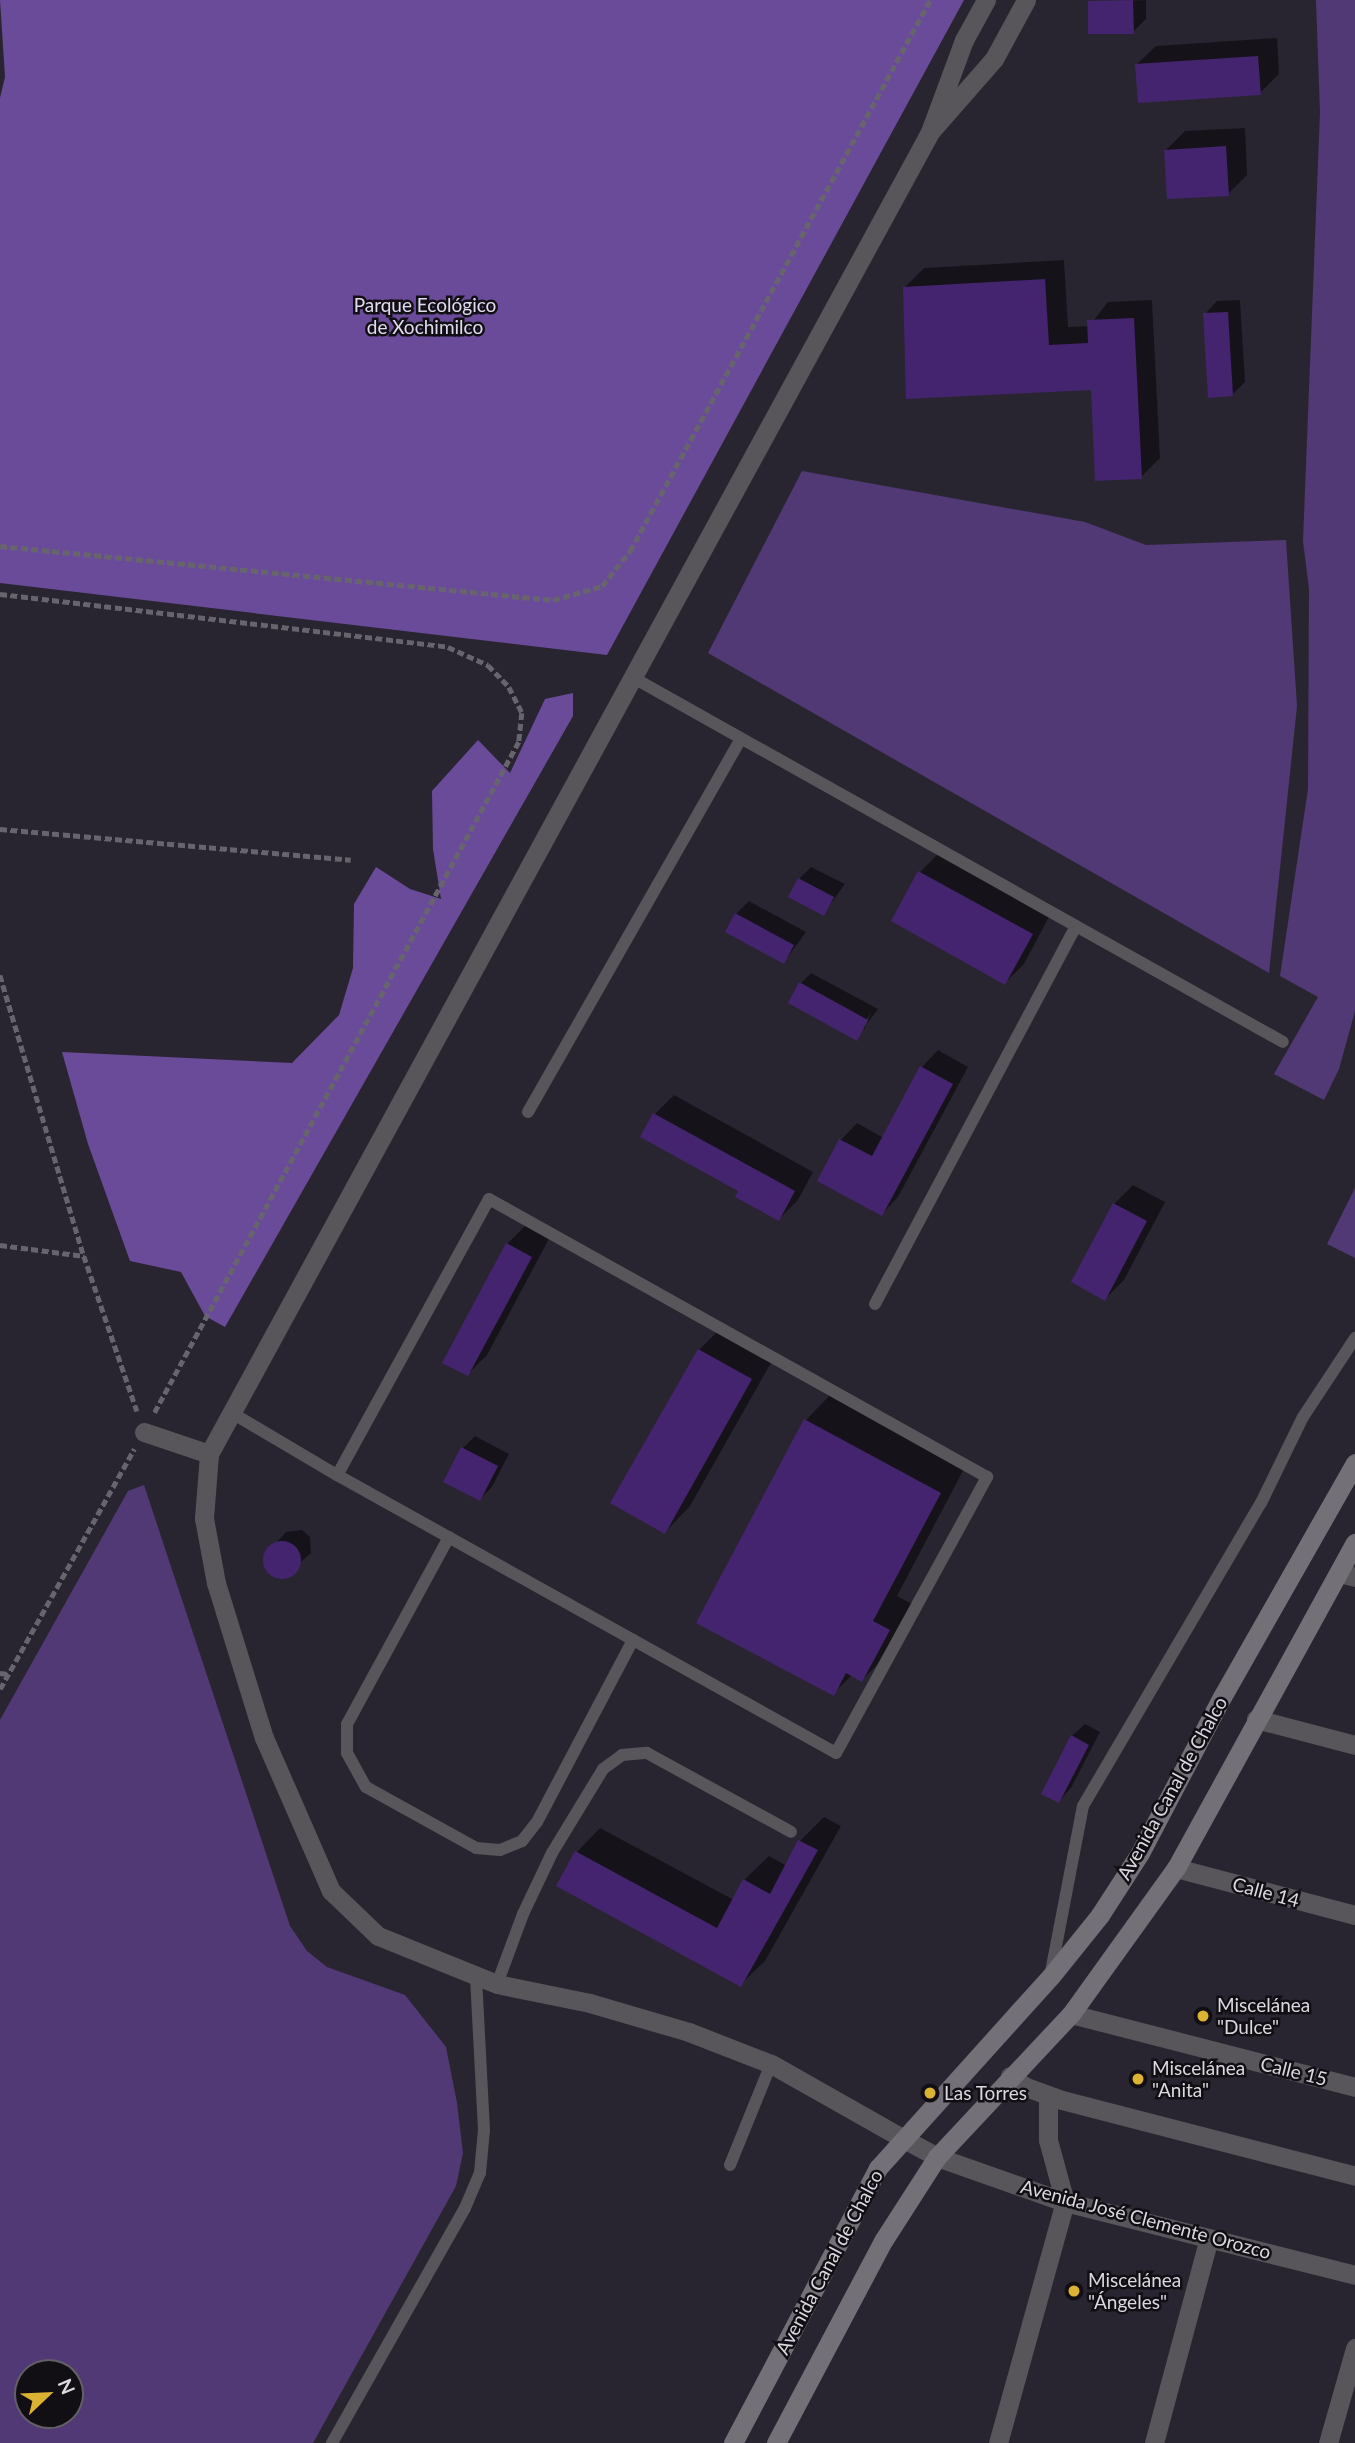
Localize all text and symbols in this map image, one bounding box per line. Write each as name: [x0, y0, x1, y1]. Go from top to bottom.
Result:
park label: Parque Ecológico de Xochimilco: [354, 294, 496, 338]
street label: Avenida Canal de Chalco: [1112, 1693, 1232, 1883]
street label: Calle 14: [1230, 1872, 1302, 1912]
place label: Miscelánea "Dulce": [1217, 1994, 1310, 2038]
marker: Miscelánea "Dulce": [1195, 2008, 1211, 2024]
street label: Calle 15: [1258, 2052, 1330, 2090]
place label: Miscelánea "Anita": [1152, 2057, 1245, 2101]
marker: Miscelánea "Anita": [1130, 2071, 1146, 2087]
place label: Las Torres: [944, 2082, 1028, 2104]
marker: Las Torres: [922, 2085, 938, 2101]
street label: Avenida Canal de Chalco: [771, 2166, 887, 2358]
street label: Avenida José Clemente Orozco: [1018, 2175, 1274, 2263]
place label: Miscelánea "Ángeles": [1088, 2269, 1181, 2313]
marker: Miscelánea "Ángeles": [1066, 2283, 1082, 2299]
north arrow: [14, 2359, 84, 2429]
text: N: [54, 2375, 80, 2398]

